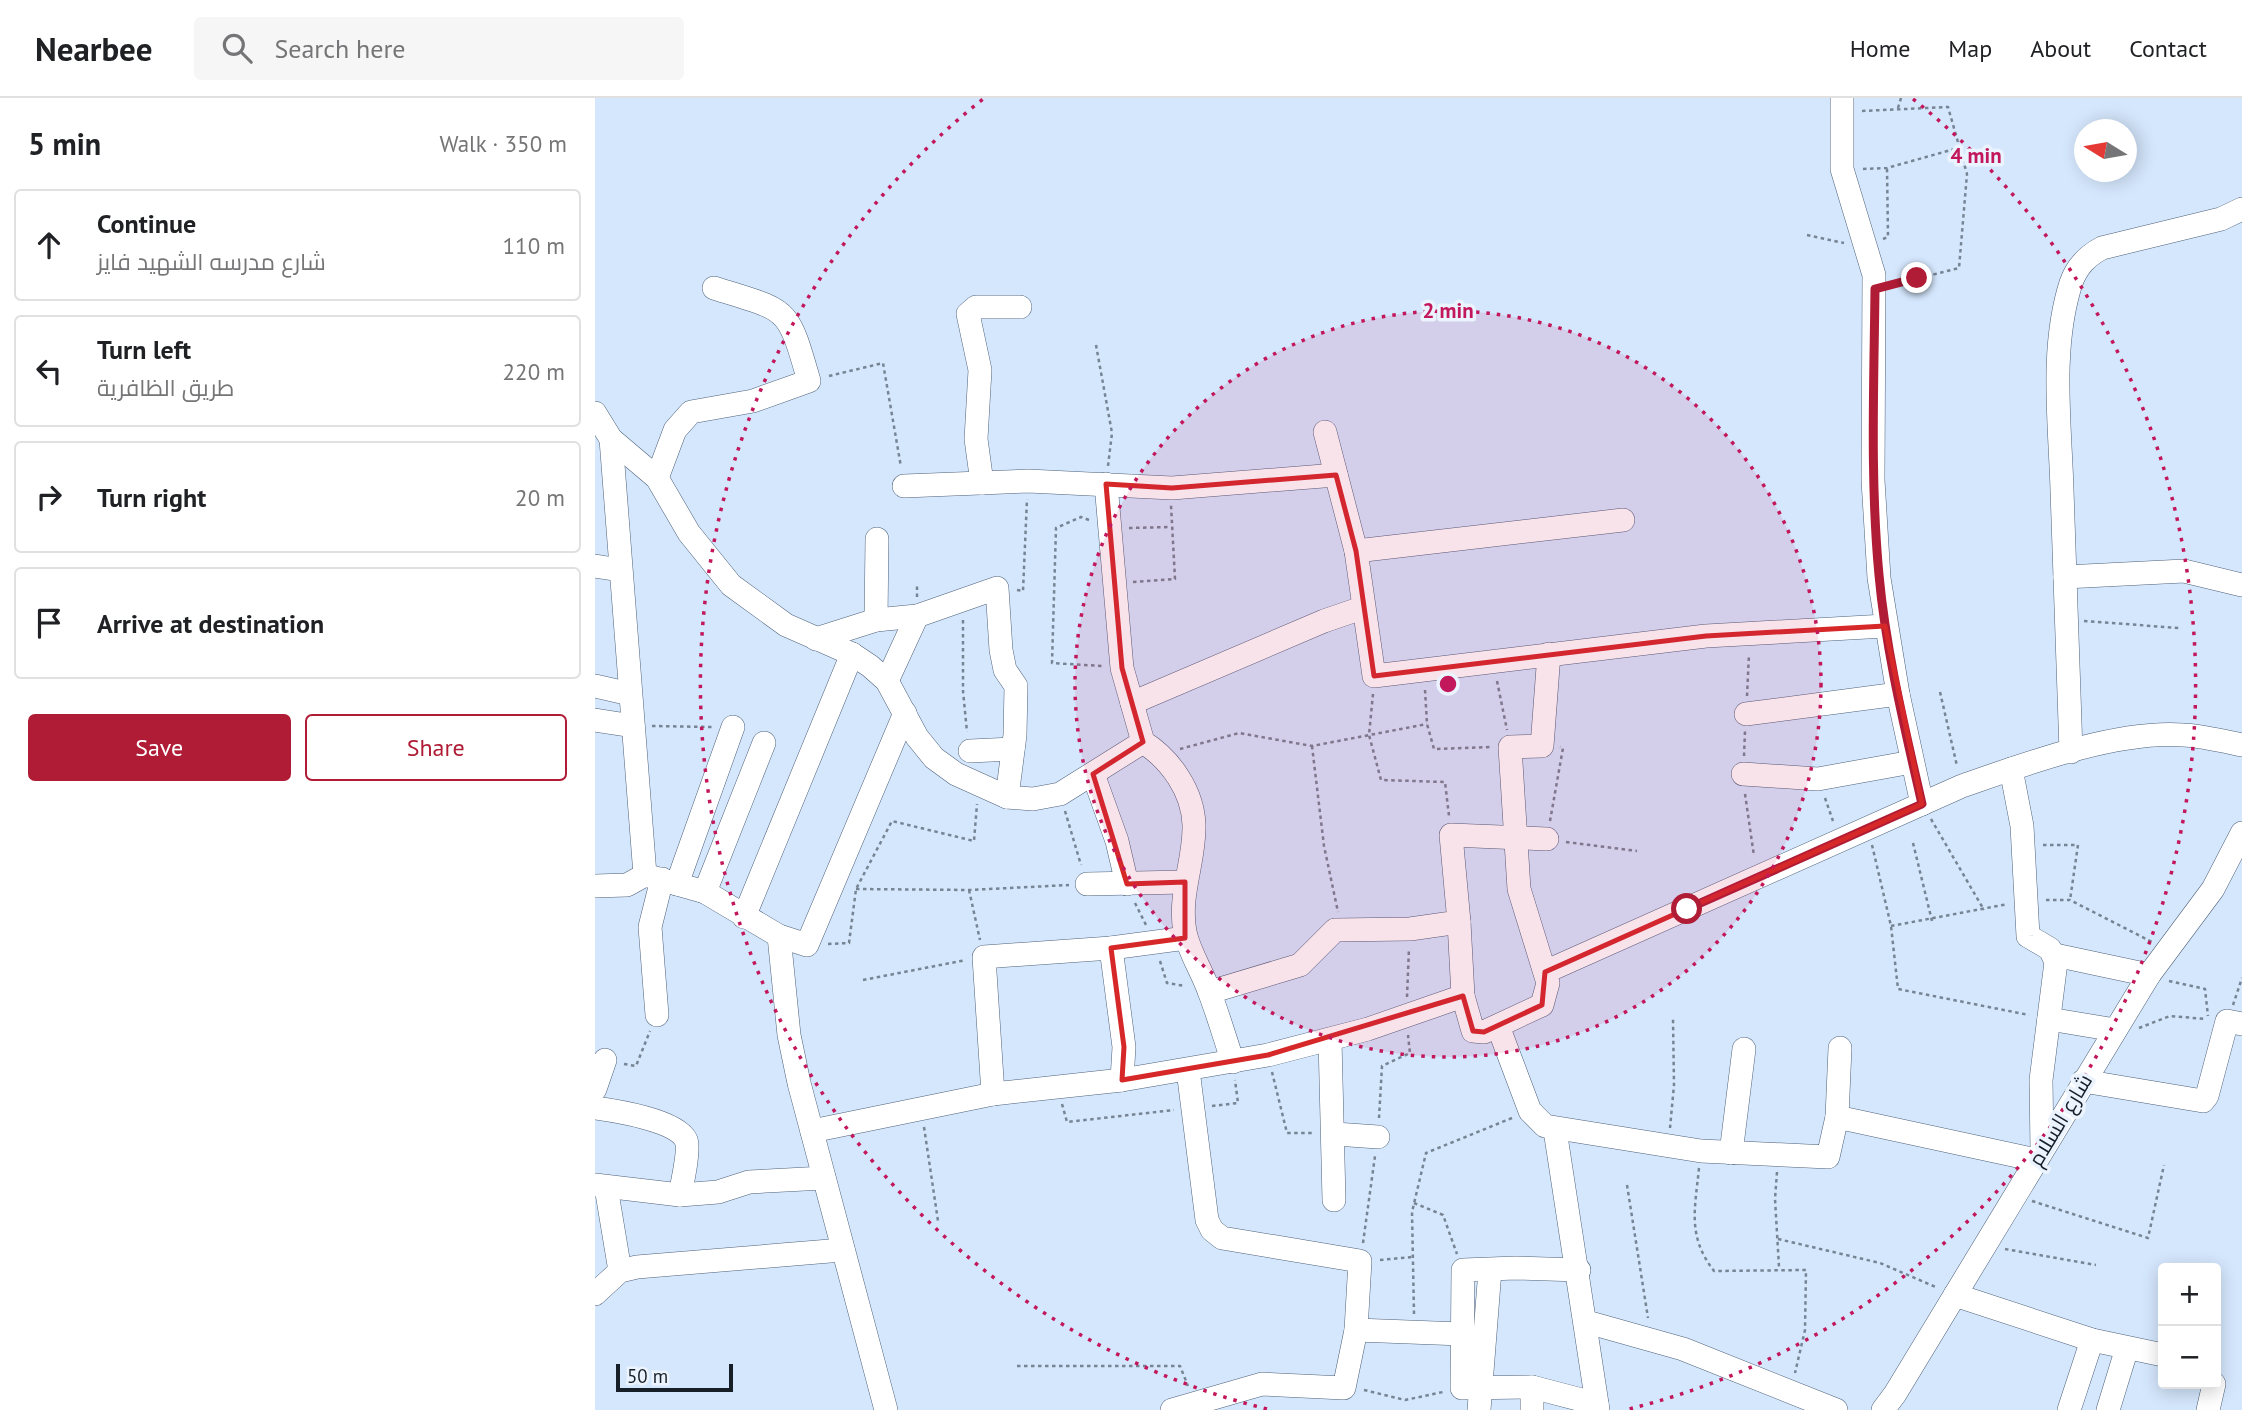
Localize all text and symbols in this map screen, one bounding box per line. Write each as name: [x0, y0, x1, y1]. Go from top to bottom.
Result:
search box: [194, 17, 684, 80]
text: Nearbee: [35, 27, 152, 70]
icon: search: [218, 29, 256, 67]
text: Search here: [274, 32, 406, 65]
text: Home: [1850, 33, 1910, 64]
text: Map: [1948, 33, 1992, 64]
text: About: [2030, 33, 2091, 64]
text: Contact: [2129, 33, 2207, 64]
north arrow: [2074, 119, 2137, 182]
text: 5 min: [28, 124, 101, 163]
text: Walk · 350 m: [440, 129, 567, 158]
text: 4 min: [1950, 142, 2002, 169]
text: Continue: [97, 207, 196, 240]
icon: ahead: [30, 226, 68, 264]
text: 110 m: [503, 231, 565, 260]
text: شارع مدرسه الشهيد فايز: [97, 247, 326, 276]
route end: [1901, 262, 1932, 293]
text: 2 min: [1422, 297, 1474, 324]
text: Turn left: [97, 333, 191, 366]
icon: left: [30, 352, 68, 390]
text: 220 m: [503, 357, 565, 386]
text: طريق الظافرية: [97, 373, 234, 402]
icon: right: [30, 478, 68, 516]
text: Turn right: [97, 481, 206, 514]
text: 20 m: [515, 483, 565, 512]
icon: arrive: [30, 604, 68, 642]
text: Arrive at destination: [97, 607, 324, 640]
centre of rings: [1436, 672, 1460, 696]
button: Save: [28, 714, 291, 781]
button: Share: [305, 714, 567, 781]
route start: [1671, 893, 1702, 924]
street label: شارع السلام: [2022, 1069, 2099, 1172]
map controls: [2158, 1263, 2221, 1389]
button: +: [2158, 1263, 2221, 1326]
button: −: [2158, 1326, 2221, 1389]
scale bar: [616, 1361, 733, 1393]
text: 50 m: [627, 1364, 668, 1388]

